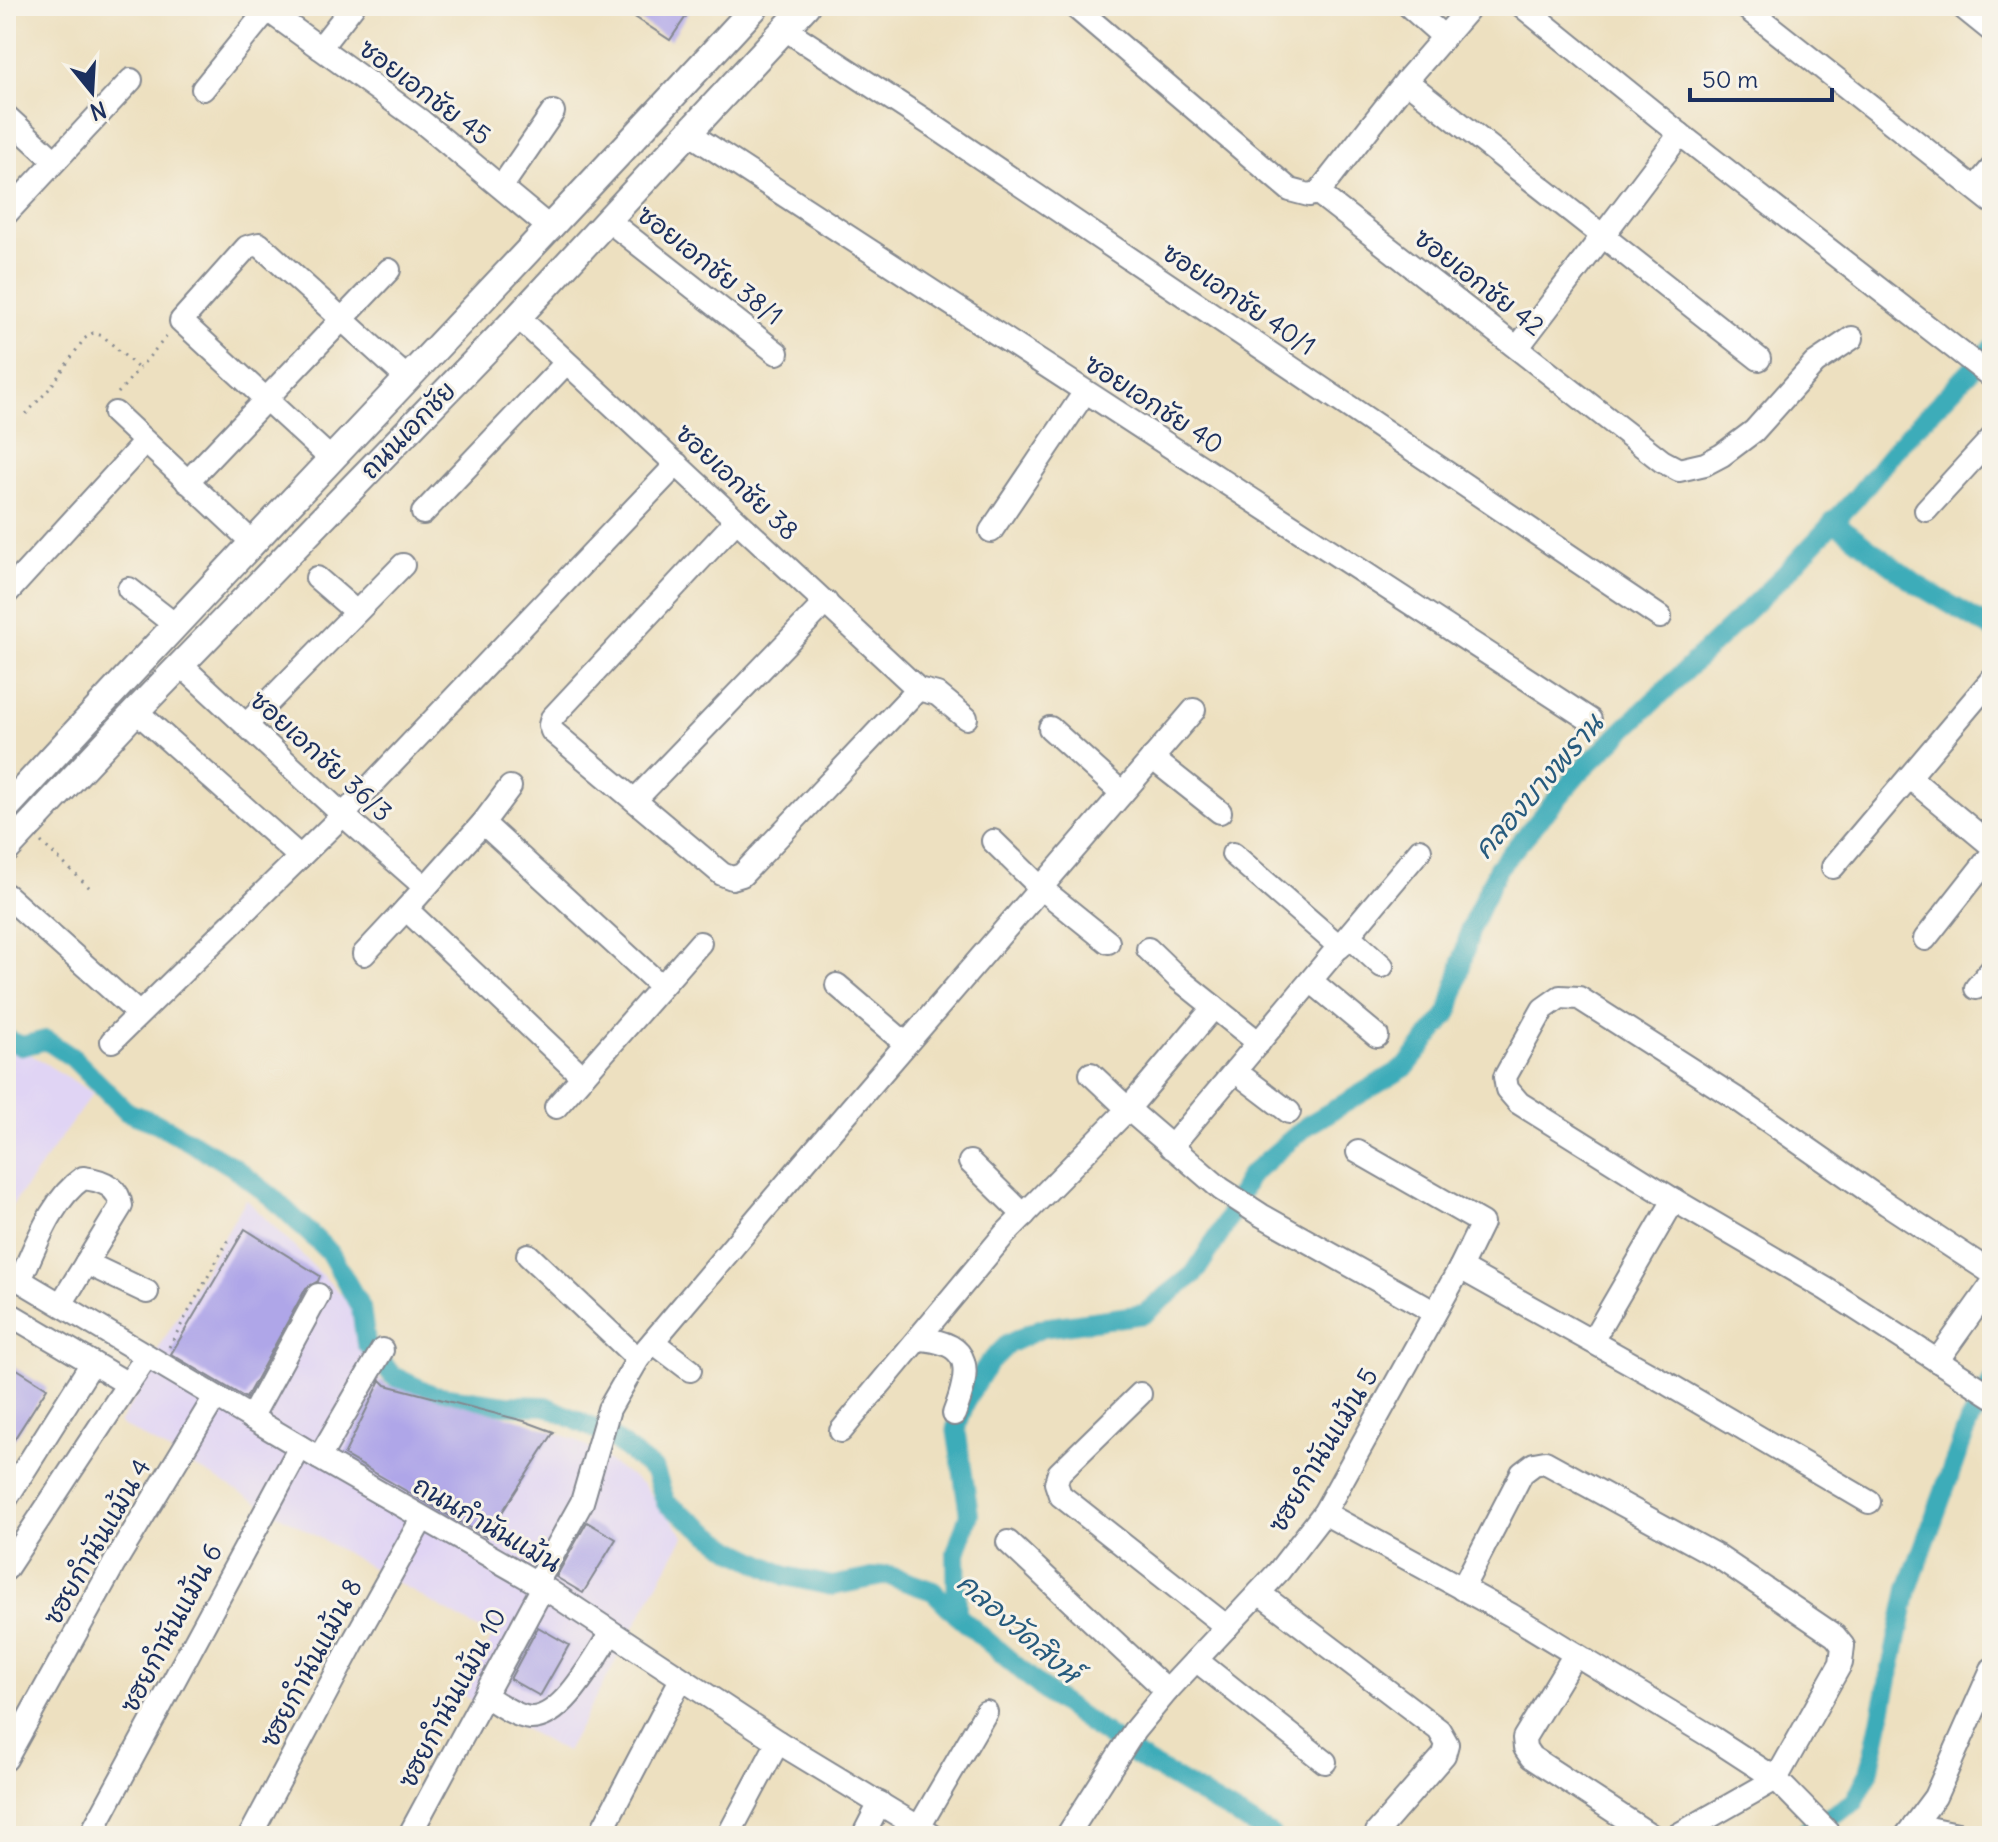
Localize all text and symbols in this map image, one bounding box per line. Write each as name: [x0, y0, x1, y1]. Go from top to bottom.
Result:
street label: ซอยเอกชัย 45: [353, 31, 498, 152]
north arrow: [52, 52, 132, 132]
scale bar: [1690, 52, 1832, 102]
text: 50 m: [1702, 64, 1758, 94]
text: N: [87, 95, 110, 127]
street label: ซอยเอกชัย 38/1: [631, 197, 790, 332]
street label: ซอยเอกชัย 42: [1408, 221, 1551, 343]
street label: ซอยเอกชัย 40/1: [1156, 235, 1322, 362]
street label: ซอยเอกชัย 40: [1079, 347, 1230, 461]
street label: ถนนเอกชัย: [353, 374, 462, 486]
street label: ซอยเอกชัย 38: [669, 416, 806, 547]
street label: ซอยเอกชัย 36/3: [243, 683, 399, 828]
water label: คลองบางพราน: [1465, 705, 1612, 866]
street label: ซฮยกำนันแม้น 5: [1260, 1361, 1385, 1538]
street label: ซฮยกำนันแม้น 4: [36, 1453, 158, 1631]
street label: ถนนกำนันแม้น: [408, 1468, 567, 1579]
street label: ซฮยกำนันแม้น 6: [112, 1538, 229, 1718]
water label: คลองวัดสิงห์: [950, 1565, 1092, 1695]
street label: ซฮยกำนันแม้น 8: [252, 1573, 369, 1753]
street label: ซฮยกำนันแม้น 10: [390, 1602, 513, 1793]

